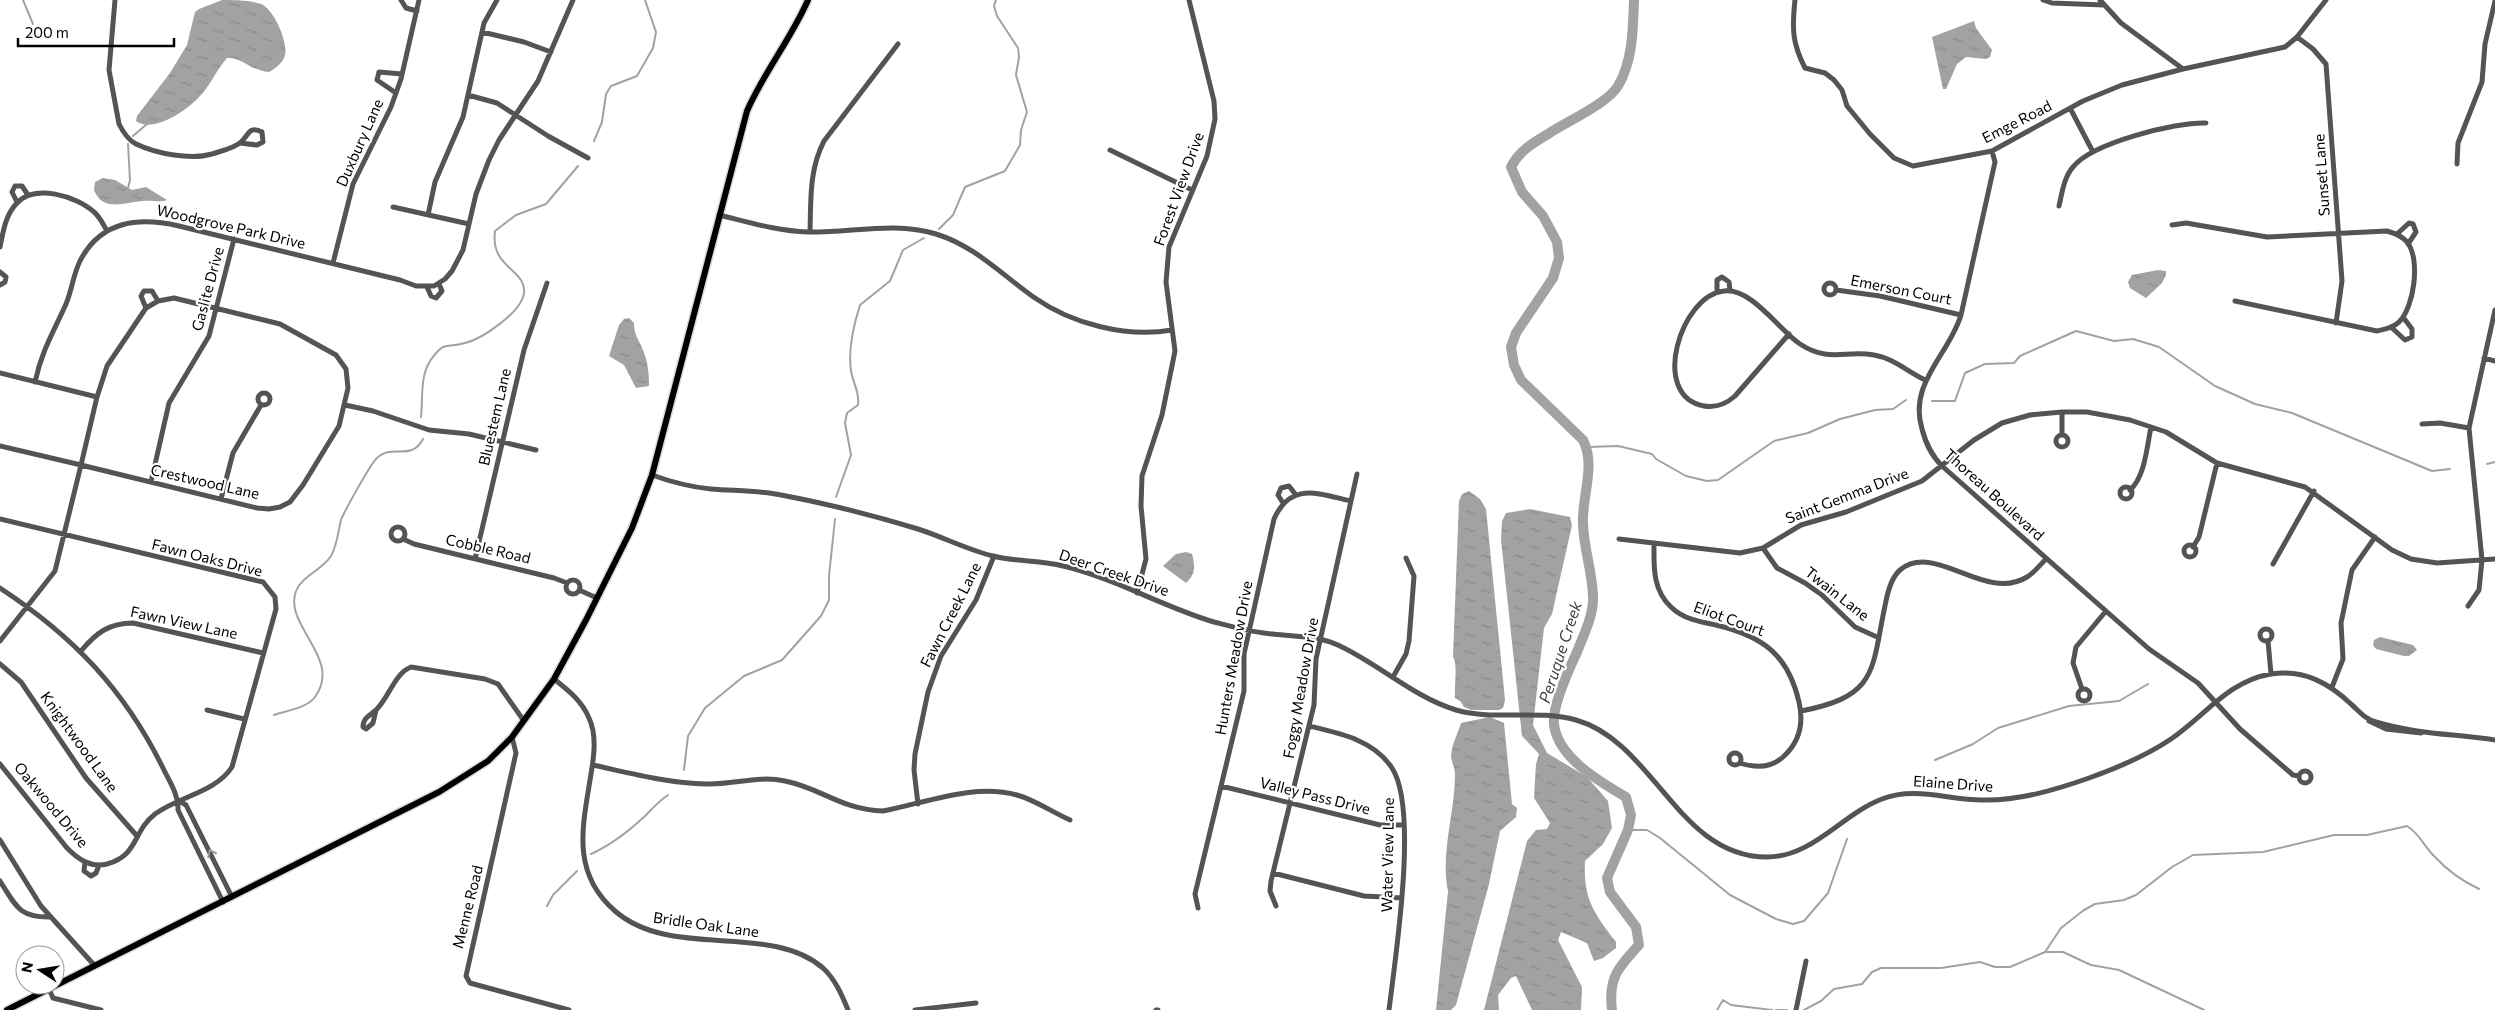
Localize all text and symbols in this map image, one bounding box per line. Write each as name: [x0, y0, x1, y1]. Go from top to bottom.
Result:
scale bar: [18, 15, 174, 47]
text: 200 m: [25, 23, 69, 41]
street label: Duxbury Lane: [332, 96, 387, 189]
street label: Emge Road: [1979, 96, 2054, 146]
street label: Forest View Drive: [1149, 129, 1207, 248]
street label: Sunset Lane: [2309, 133, 2333, 217]
street label: Woodgrove Park Drive: [155, 200, 307, 252]
street label: Gaslite Drive: [187, 245, 227, 333]
street label: Emerson Court: [1849, 270, 1953, 308]
street label: Bluestem Lane: [474, 366, 514, 467]
street label: Thoreau Boulevard: [1941, 445, 2048, 544]
street label: Crestwood Lane: [149, 460, 261, 502]
street label: Saint Gemma Drive: [1783, 463, 1911, 527]
street label: Cobble Road: [444, 530, 532, 567]
street label: Fawn Oaks Drive: [150, 535, 265, 580]
street label: Deer Creek Drive: [1057, 545, 1172, 599]
street label: Fawn Creek Lane: [916, 559, 984, 670]
street label: Twain Lane: [1802, 563, 1873, 624]
street label: Hunters Meadow Drive: [1211, 579, 1255, 736]
street label: Eliot Court: [1691, 597, 1767, 639]
water label: Peruque Creek: [1534, 598, 1585, 705]
street label: Fawn View Lane: [129, 602, 240, 642]
street label: Foggy Meadow Drive: [1279, 616, 1321, 760]
street label: Knightwood Lane: [37, 688, 122, 795]
street label: Oakwood Drive: [11, 758, 93, 851]
street label: Elaine Drive: [1913, 771, 1994, 795]
street label: Valley Pass Drive: [1258, 773, 1372, 817]
street label: Water View Lane: [1377, 797, 1397, 913]
one-way arrow: [207, 850, 217, 859]
street label: Menne Road: [448, 863, 486, 950]
street label: Bridle Oak Lane: [652, 908, 760, 940]
north arrow: [15, 945, 65, 995]
text: N: [17, 960, 36, 974]

